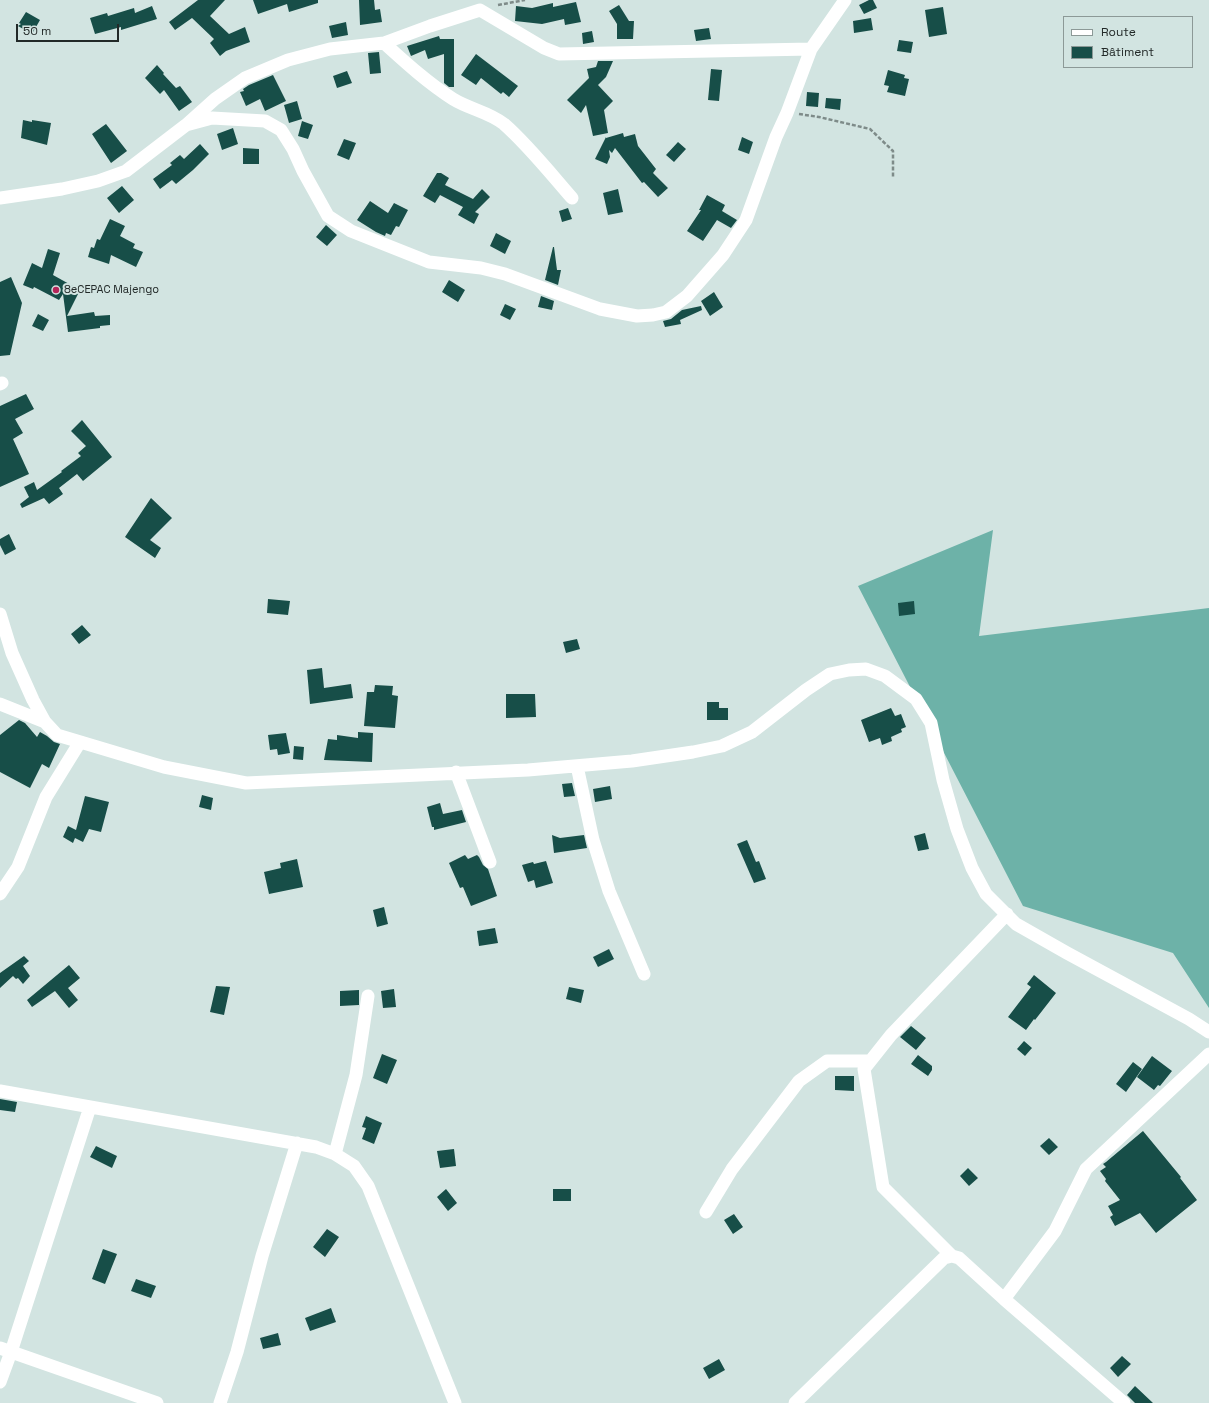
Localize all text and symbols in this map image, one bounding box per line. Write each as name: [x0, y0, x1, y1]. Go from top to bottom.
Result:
scale bar: [18, 16, 121, 42]
legend: [1063, 16, 1193, 68]
text: 50 m: [23, 23, 51, 39]
text: Route: [1101, 24, 1136, 40]
text: Bâtiment: [1101, 44, 1154, 60]
place label: 8eCEPAC Majengo: [64, 283, 159, 297]
marker: 8eCEPAC Majengo: [51, 285, 61, 295]

